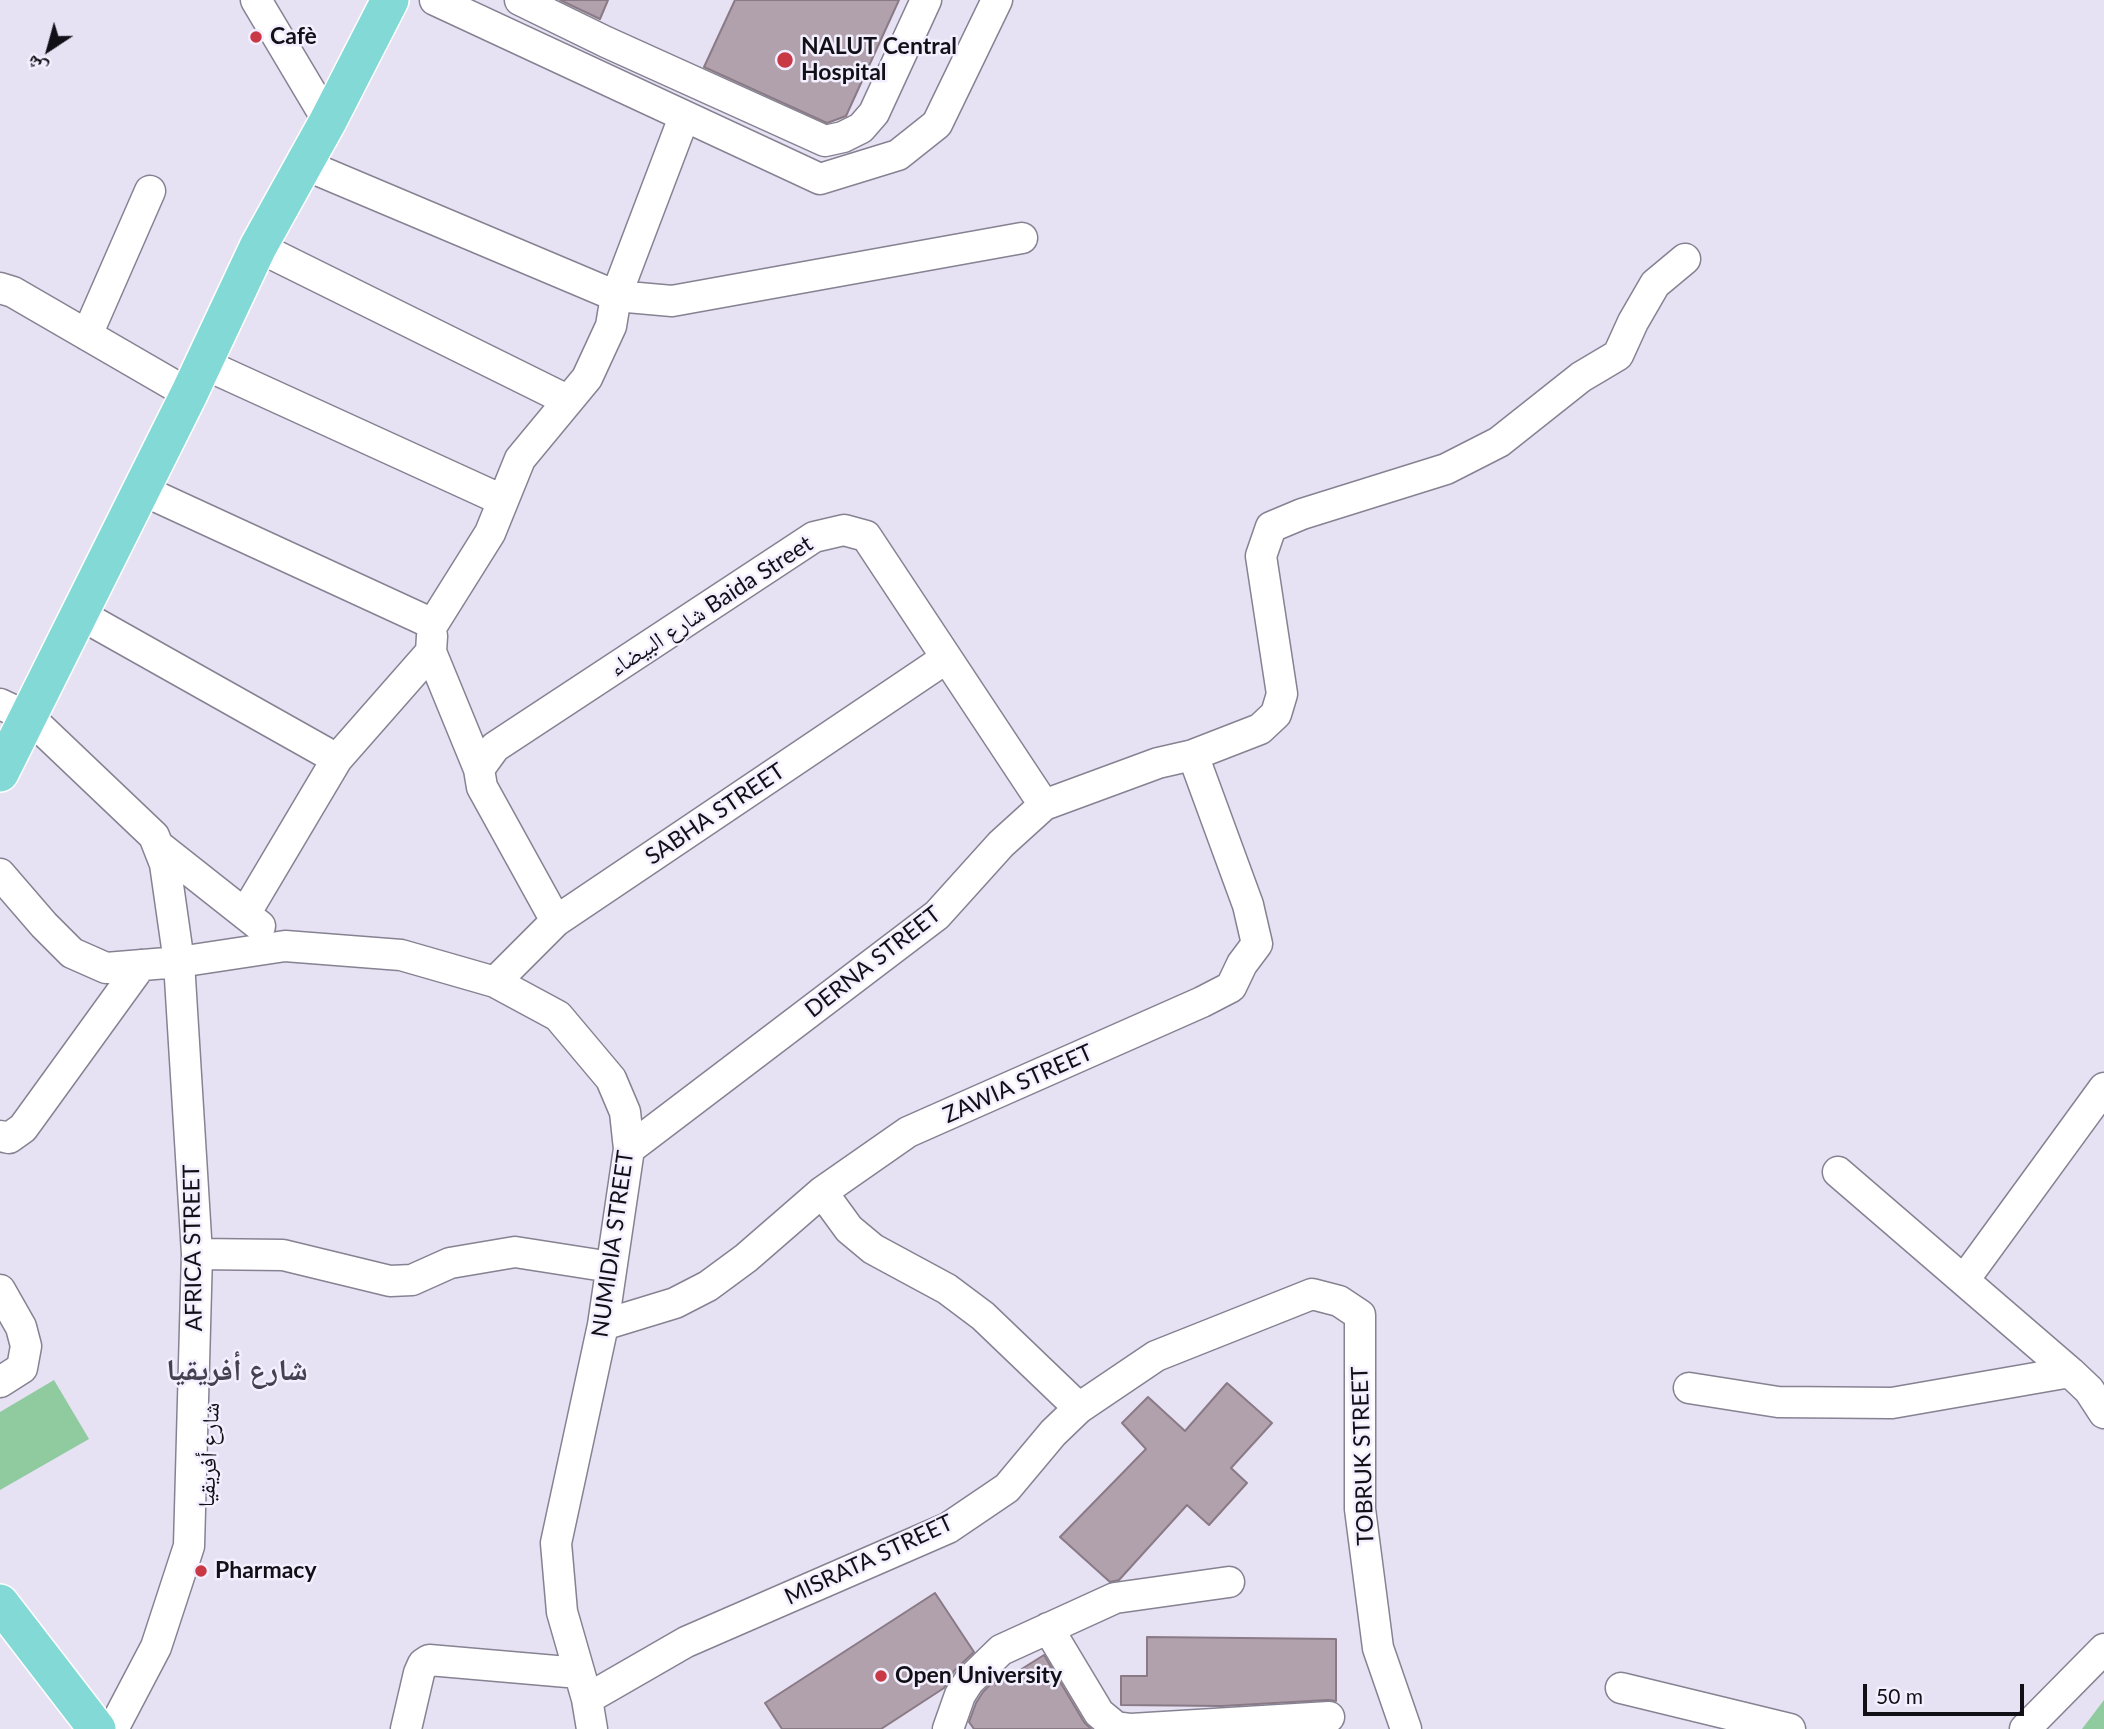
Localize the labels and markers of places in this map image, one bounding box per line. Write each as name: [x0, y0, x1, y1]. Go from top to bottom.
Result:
place label: Cafè: [270, 23, 317, 51]
marker: Cafè: [248, 29, 264, 45]
place label: NALUT Central Hospital: [801, 33, 957, 87]
marker: NALUT Central Hospital: [775, 50, 795, 70]
place label: Pharmacy: [215, 1557, 317, 1585]
marker: Pharmacy: [193, 1563, 209, 1579]
place label: Open University: [895, 1662, 1062, 1690]
marker: Open University: [873, 1668, 889, 1684]

